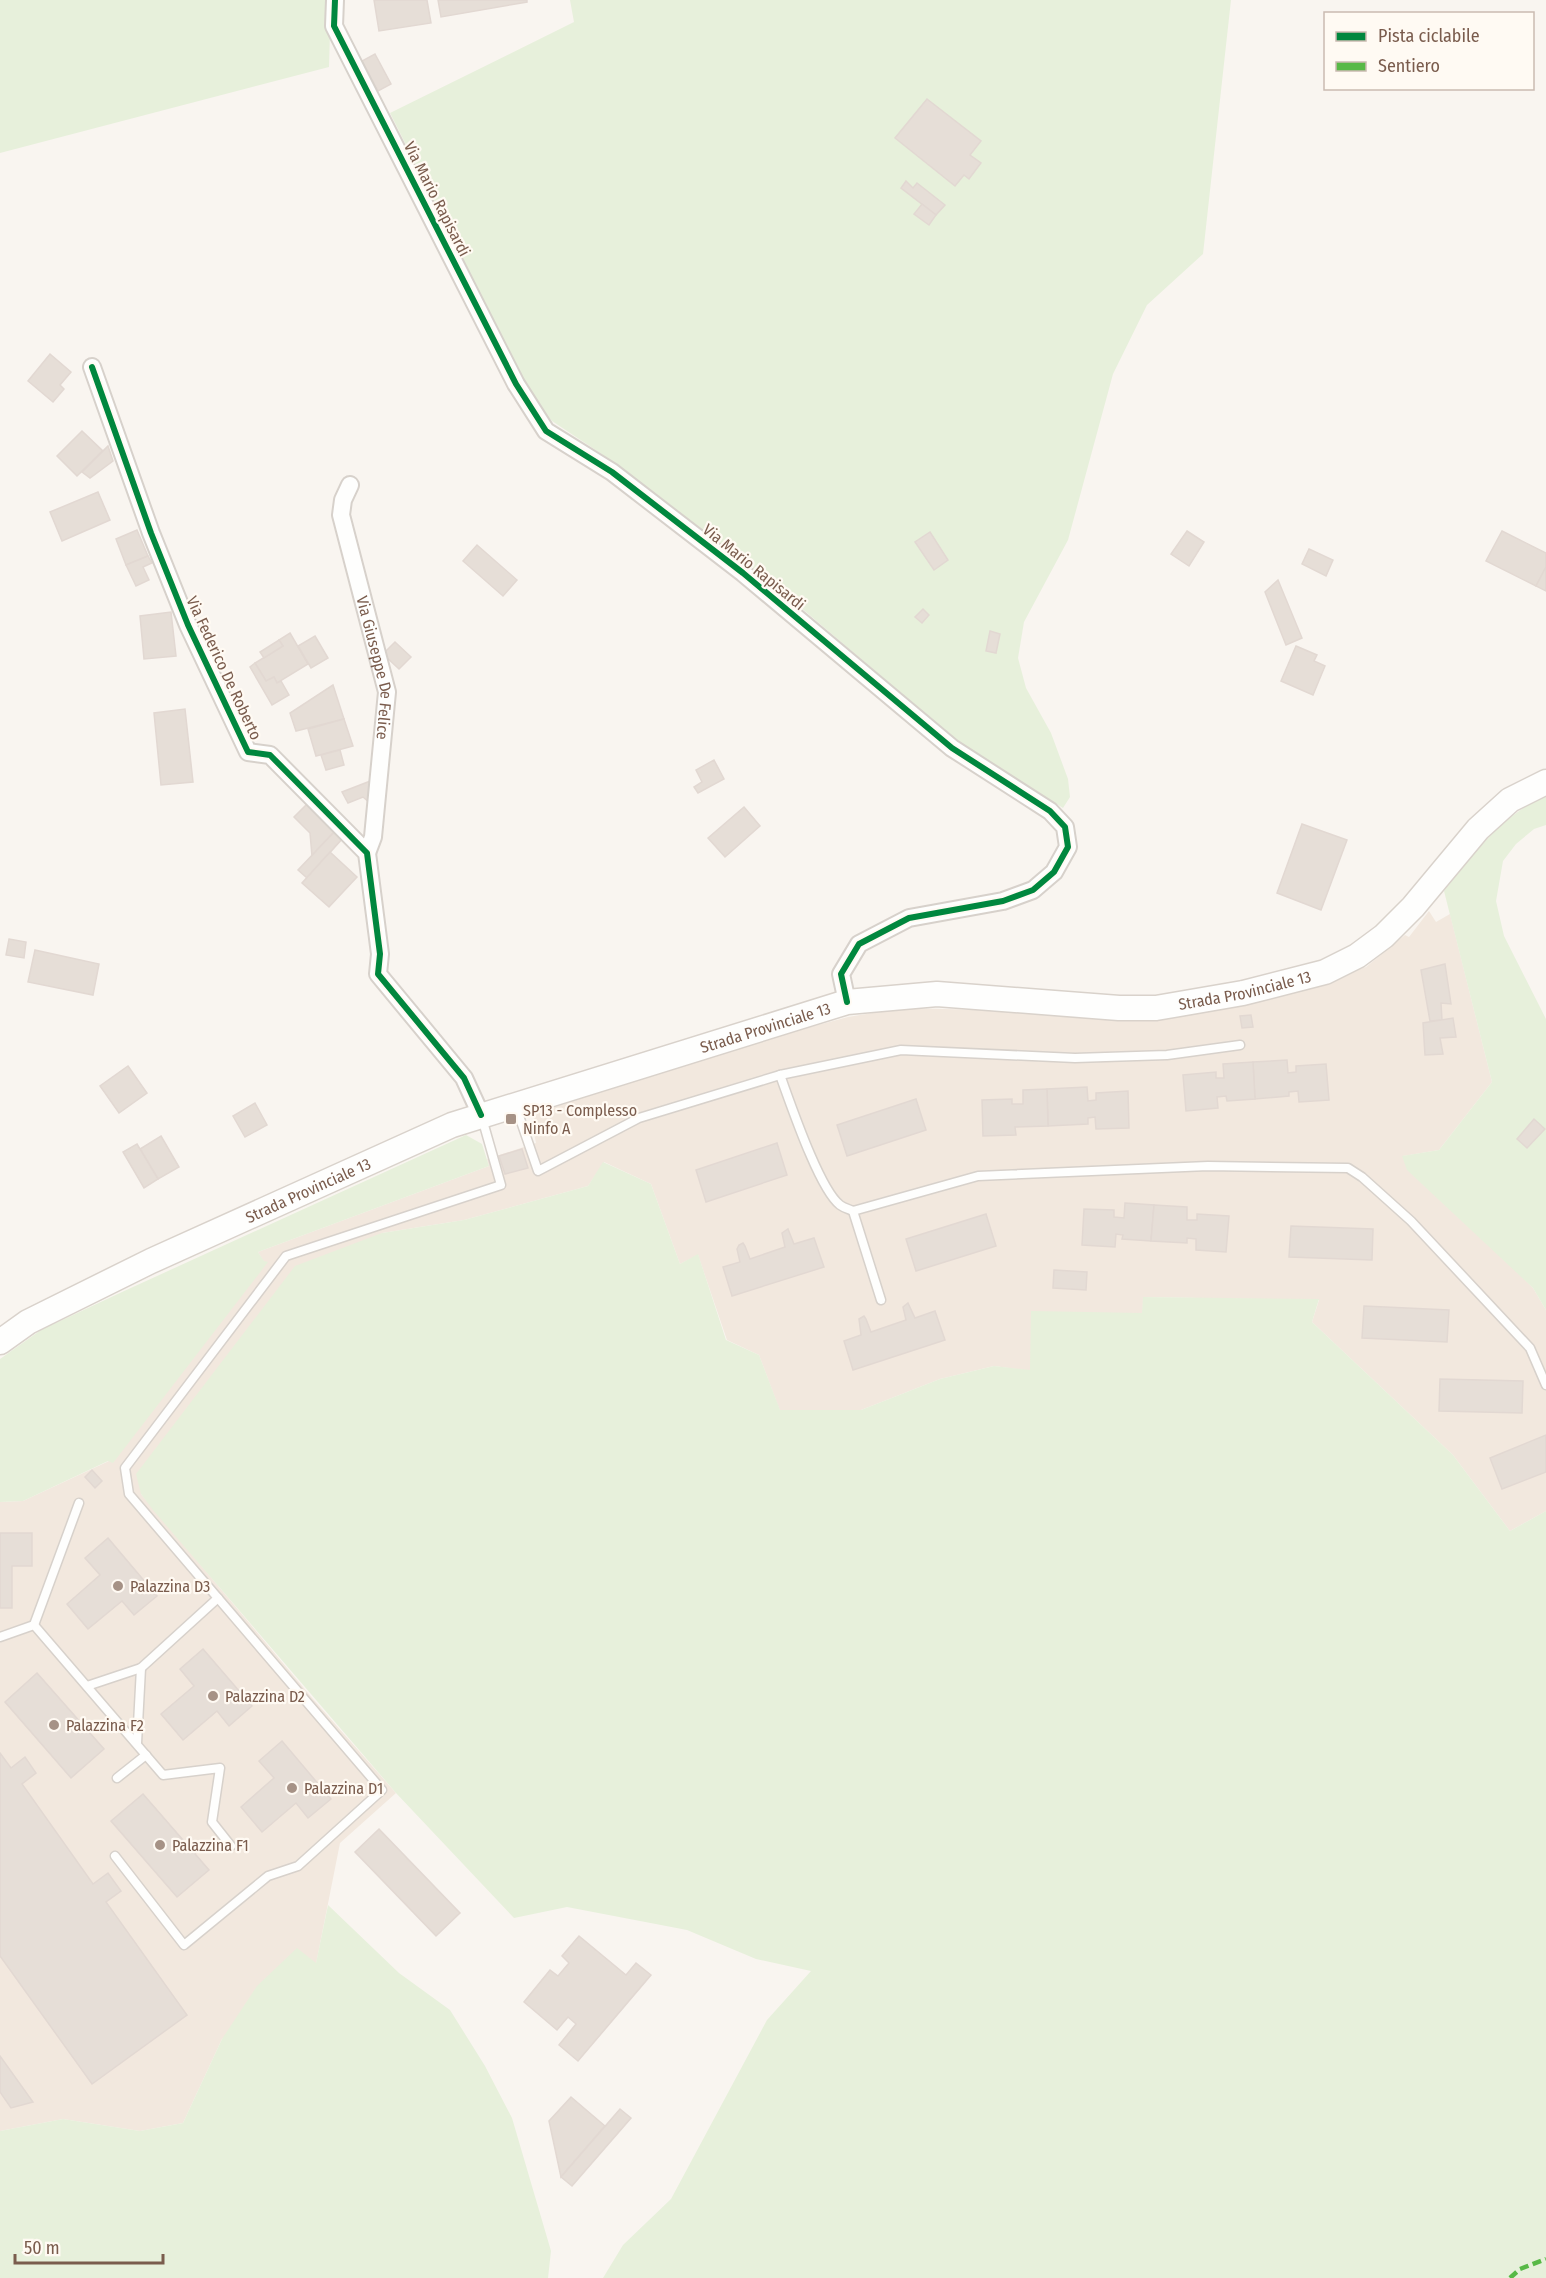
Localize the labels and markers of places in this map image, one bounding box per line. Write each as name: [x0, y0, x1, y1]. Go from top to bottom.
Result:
place label: SP13 - Complesso Ninfo A: [523, 1101, 637, 1138]
marker: SP13 - Complesso Ninfo A: [504, 1112, 518, 1126]
place label: Palazzina D3: [130, 1577, 210, 1596]
marker: Palazzina D3: [111, 1579, 125, 1593]
place label: Palazzina D2: [225, 1687, 305, 1706]
marker: Palazzina D2: [206, 1689, 220, 1703]
place label: Palazzina F2: [66, 1716, 144, 1735]
marker: Palazzina F2: [47, 1718, 61, 1732]
place label: Palazzina D1: [304, 1779, 383, 1798]
marker: Palazzina D1: [285, 1781, 299, 1795]
place label: Palazzina F1: [172, 1836, 249, 1855]
marker: Palazzina F1: [153, 1838, 167, 1852]

